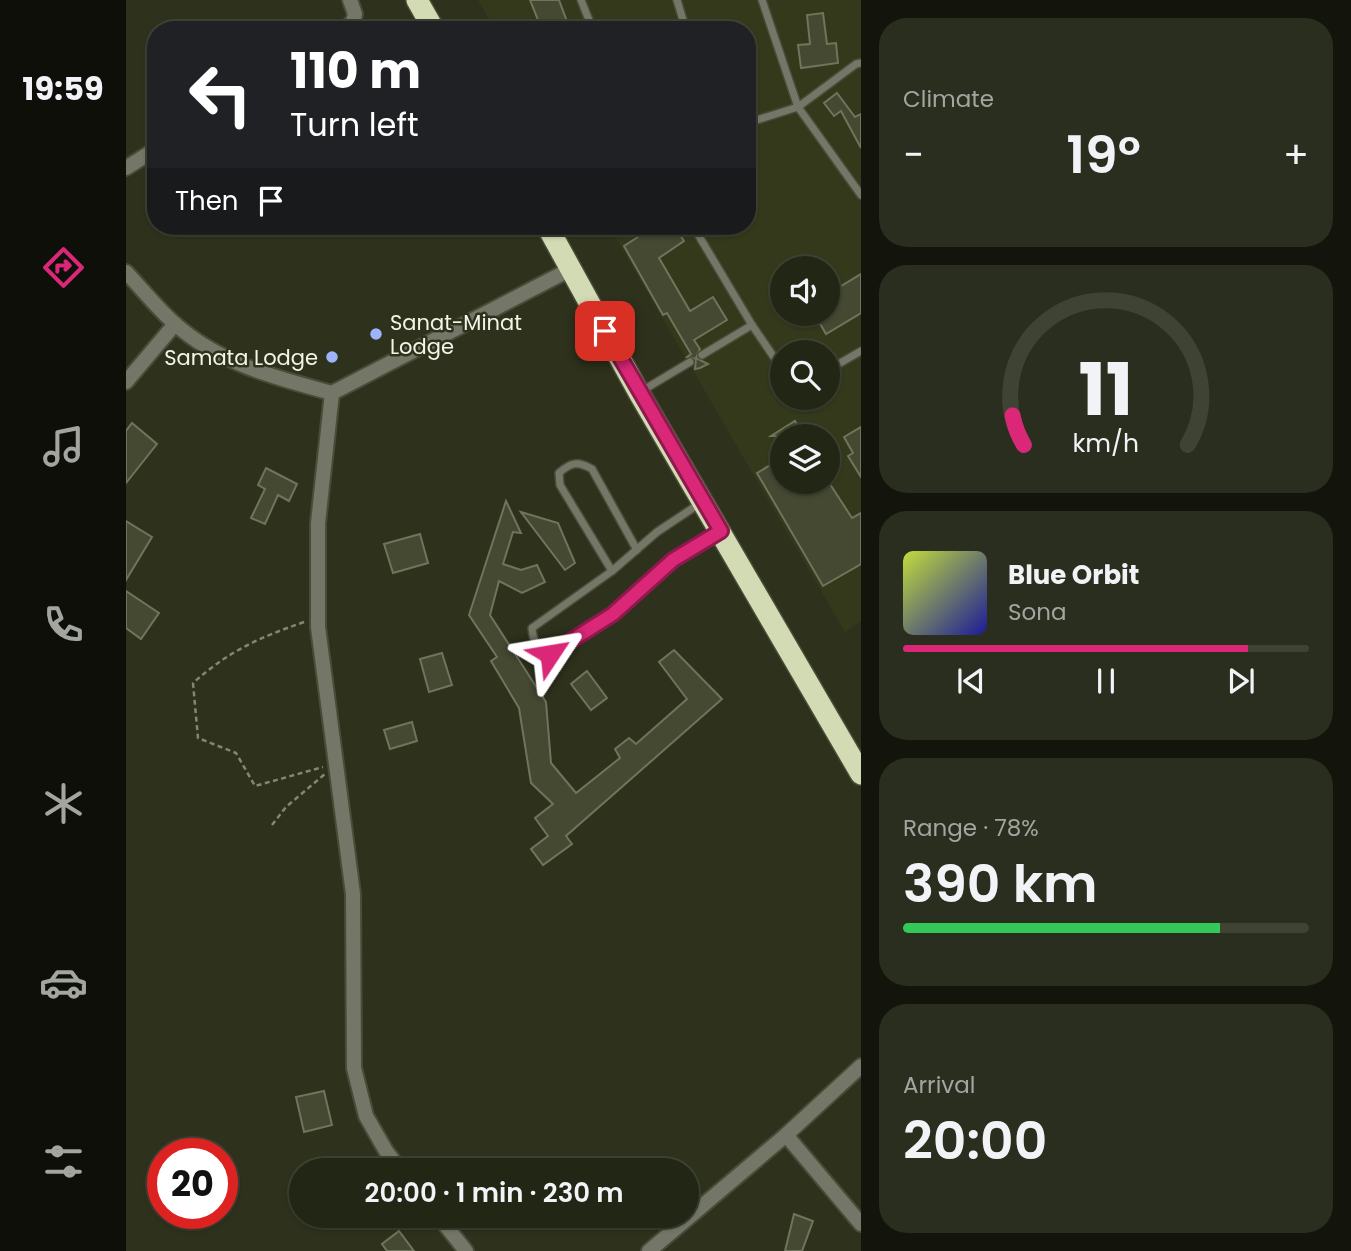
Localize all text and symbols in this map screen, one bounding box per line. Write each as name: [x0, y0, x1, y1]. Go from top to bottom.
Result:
text: 110 m: [290, 37, 421, 105]
icon: left: [175, 49, 266, 140]
text: 19:59: [22, 66, 104, 111]
text: Climate: [903, 83, 994, 115]
text: Turn left: [290, 102, 419, 147]
text: 19°: [1066, 118, 1141, 191]
text: −: [903, 128, 924, 181]
text: +: [1283, 128, 1309, 181]
icon: arrive: [252, 182, 290, 220]
text: Then: [175, 183, 238, 219]
icon: directions: [39, 243, 88, 292]
map controls: [770, 256, 840, 494]
button: sound: [770, 256, 840, 326]
pin: [575, 301, 635, 361]
place label: Sanat-Minat Lodge: [390, 308, 522, 361]
icon: arrive: [586, 312, 624, 350]
marker: Sanat-Minat Lodge: [368, 326, 384, 342]
text: 11: [1079, 339, 1133, 440]
button: search: [770, 340, 840, 410]
place label: Samata Lodge: [164, 343, 318, 372]
marker: Samata Lodge: [324, 349, 340, 365]
icon: music: [39, 422, 88, 471]
button: layers: [770, 424, 840, 494]
text: km/h: [1073, 426, 1139, 461]
text: Blue Orbit: [1008, 557, 1139, 593]
text: Sona: [1008, 596, 1067, 628]
icon: phone: [39, 600, 88, 649]
position arrow: [513, 617, 587, 691]
icon: previous: [952, 662, 990, 700]
icon: pause: [1087, 662, 1125, 700]
icon: next: [1222, 662, 1260, 700]
icon: climate: [39, 779, 88, 828]
text: Range · 78%: [903, 812, 1039, 844]
text: 390 km: [903, 847, 1098, 920]
icon: car: [39, 958, 88, 1007]
text: Arrival: [903, 1069, 975, 1101]
text: 20:00: [903, 1104, 1047, 1177]
icon: filters: [39, 1137, 88, 1186]
speed limit sign: 20: [147, 1138, 238, 1229]
text: 20:00 · 1 min · 230 m: [365, 1175, 623, 1211]

